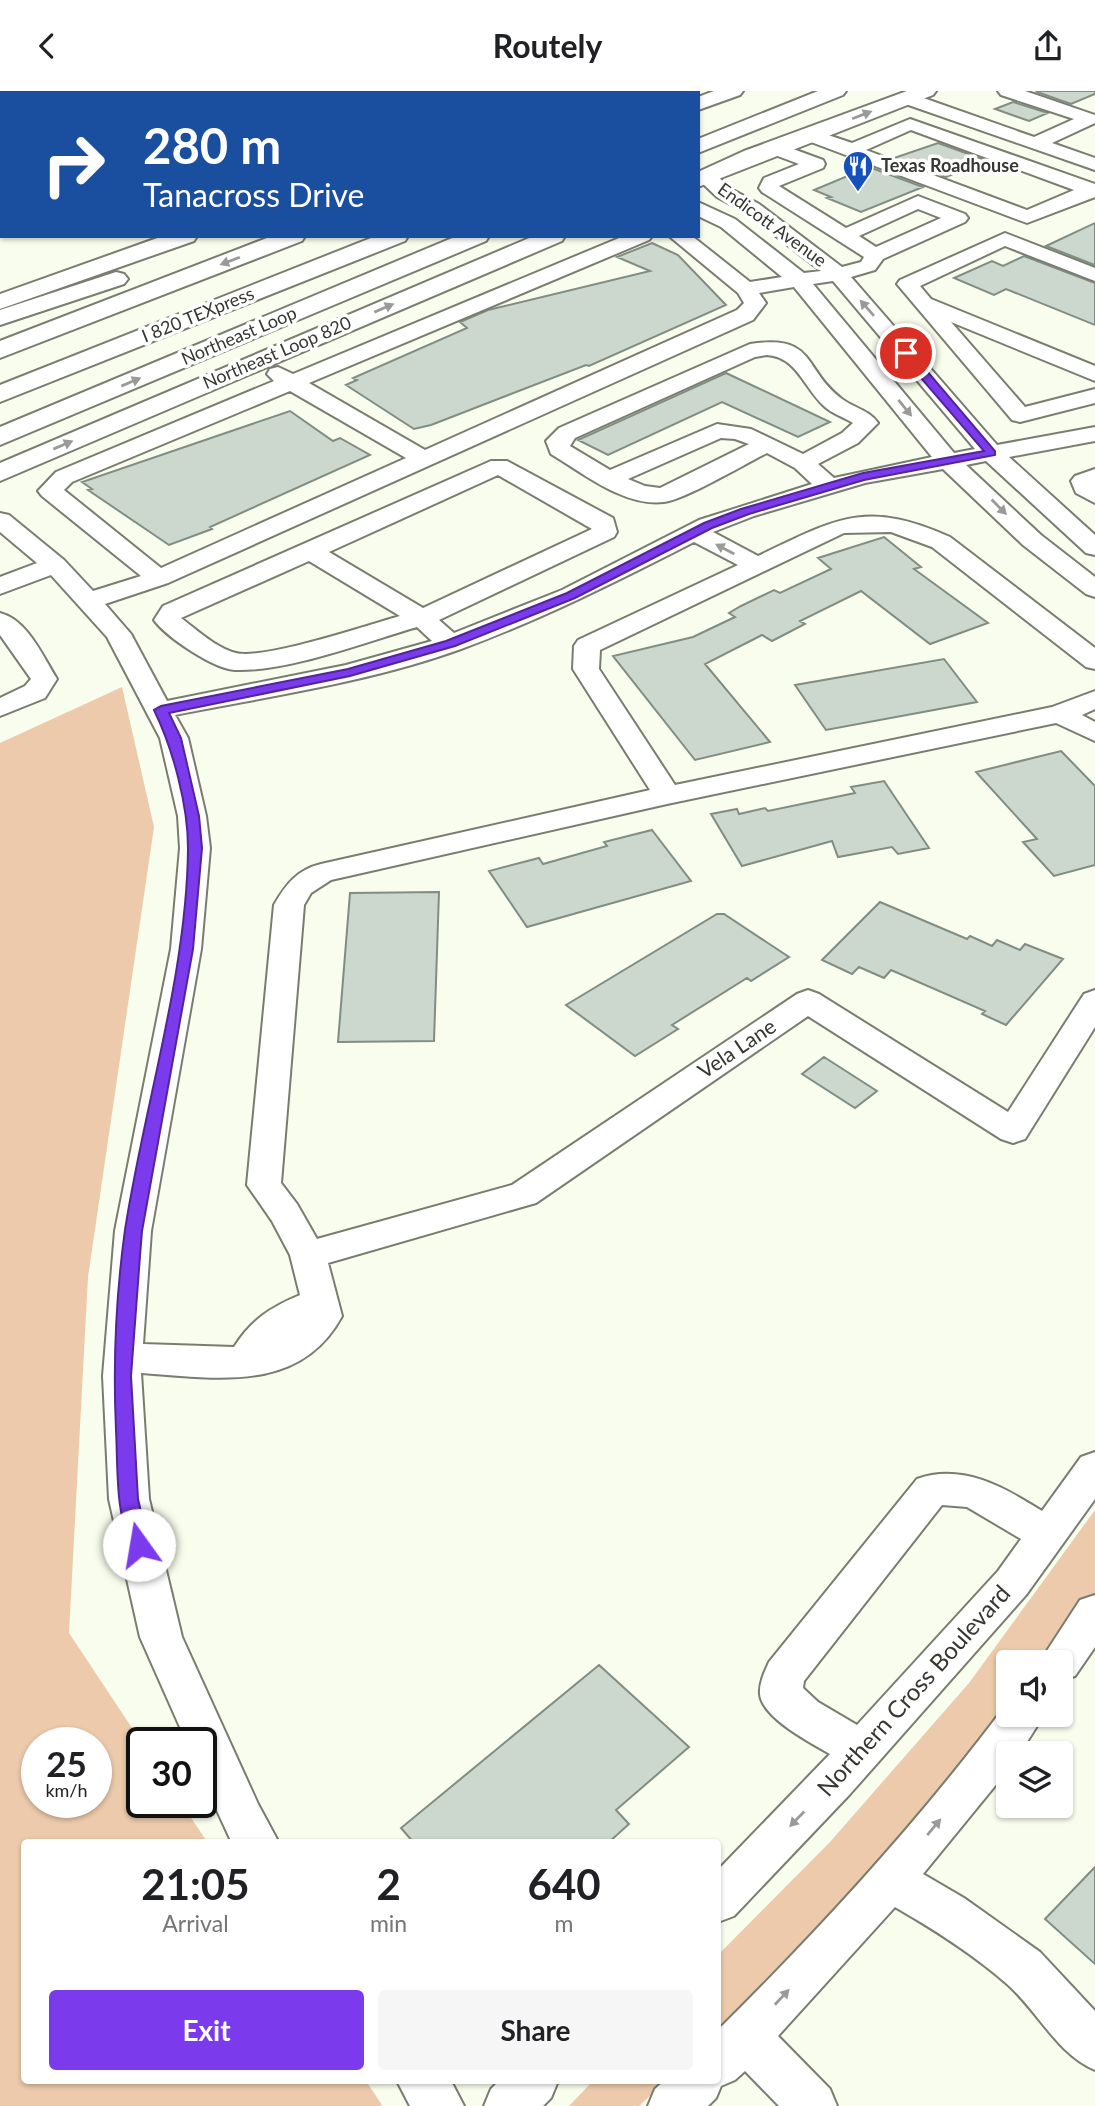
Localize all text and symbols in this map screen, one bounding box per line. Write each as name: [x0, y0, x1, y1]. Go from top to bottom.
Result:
text: Routely: [493, 26, 602, 65]
icon: back: [28, 27, 66, 65]
icon: share: [1029, 27, 1067, 65]
one-way arrow: [851, 109, 872, 120]
text: 280 m: [143, 116, 281, 174]
icon: right: [28, 119, 119, 210]
restaurant icon: Texas Roadhouse: [841, 149, 875, 193]
place label: Texas Roadhouse: [881, 154, 1019, 176]
text: Tanacross Drive: [143, 175, 365, 214]
street label: Endicott Avenue: [714, 177, 831, 271]
one-way arrow: [220, 256, 241, 267]
street label: I 820 TEXpress: [138, 282, 257, 347]
one-way arrow: [859, 299, 875, 317]
street label: Northeast Loop: [178, 301, 300, 369]
one-way arrow: [374, 302, 395, 313]
street label: Northeast Loop 820: [199, 311, 354, 393]
pin: [876, 323, 936, 383]
icon: arrive: [887, 334, 925, 372]
one-way arrow: [120, 376, 141, 387]
one-way arrow: [897, 399, 912, 416]
one-way arrow: [52, 440, 73, 451]
one-way arrow: [990, 498, 1007, 515]
one-way arrow: [716, 543, 735, 555]
street label: Vela Lane: [692, 1013, 780, 1083]
position arrow: [102, 1508, 176, 1582]
street label: Northern Cross Boulevard: [810, 1578, 1015, 1802]
map controls: [996, 1650, 1073, 1818]
button: sound: [996, 1650, 1073, 1727]
speed limit sign: 30: [126, 1727, 217, 1818]
button: layers: [996, 1741, 1073, 1818]
text: 25: [46, 1742, 87, 1784]
text: km/h: [45, 1779, 88, 1801]
one-way arrow: [789, 1810, 806, 1827]
one-way arrow: [926, 1819, 941, 1836]
text: 21:05: [141, 1859, 250, 1909]
text: 2: [376, 1859, 401, 1909]
text: 640: [528, 1859, 601, 1909]
text: Arrival: [162, 1909, 229, 1937]
text: min: [370, 1909, 407, 1937]
text: m: [555, 1909, 574, 1937]
one-way arrow: [774, 1989, 790, 2006]
button: Exit: [49, 1990, 364, 2070]
button: Share: [378, 1990, 693, 2070]

